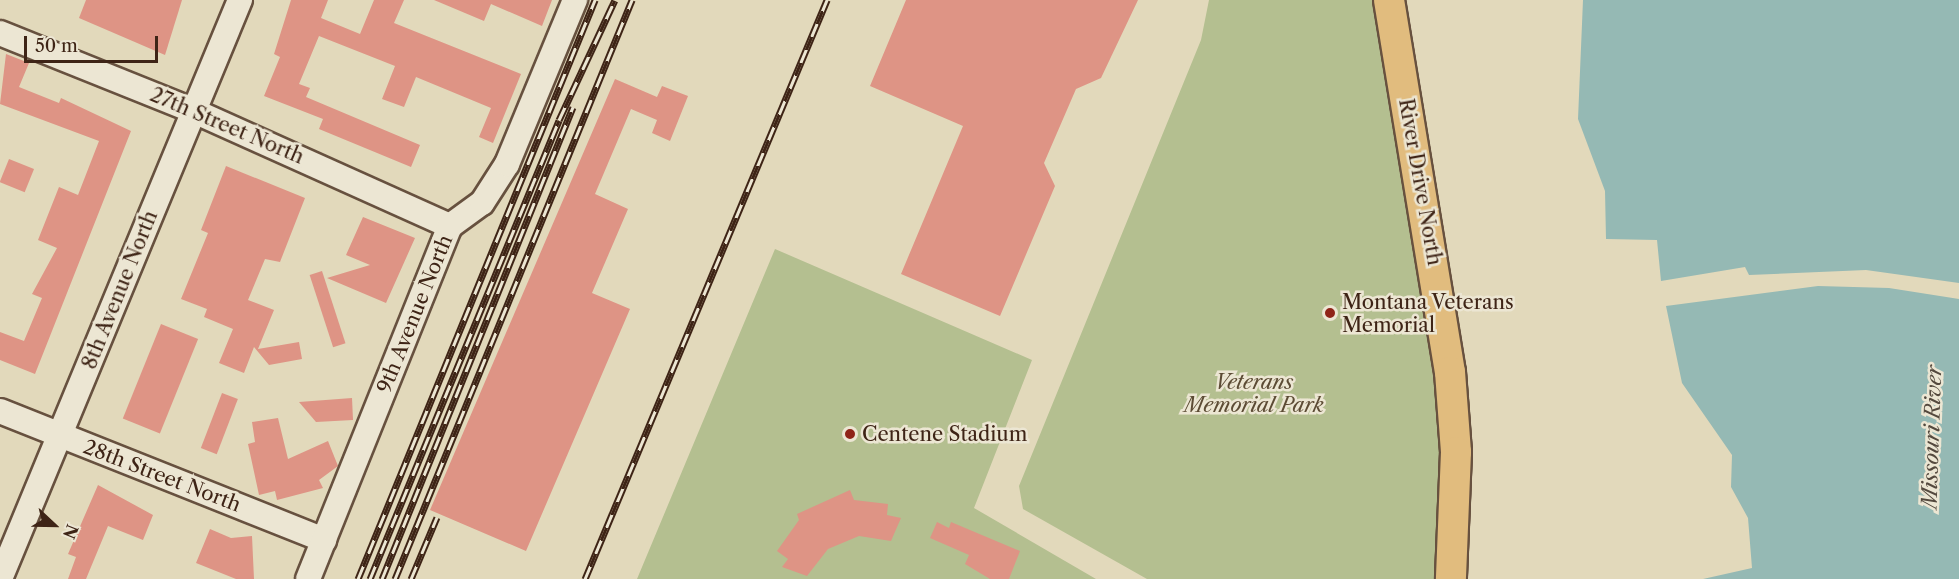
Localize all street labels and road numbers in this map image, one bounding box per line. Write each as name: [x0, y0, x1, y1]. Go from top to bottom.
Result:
street label: 27th Street North: [147, 83, 307, 169]
street label: River Drive North: [1393, 97, 1447, 267]
street label: 8th Avenue North: [77, 207, 163, 373]
street label: 9th Avenue North: [372, 231, 458, 397]
street label: 28th Street North: [80, 435, 244, 517]

